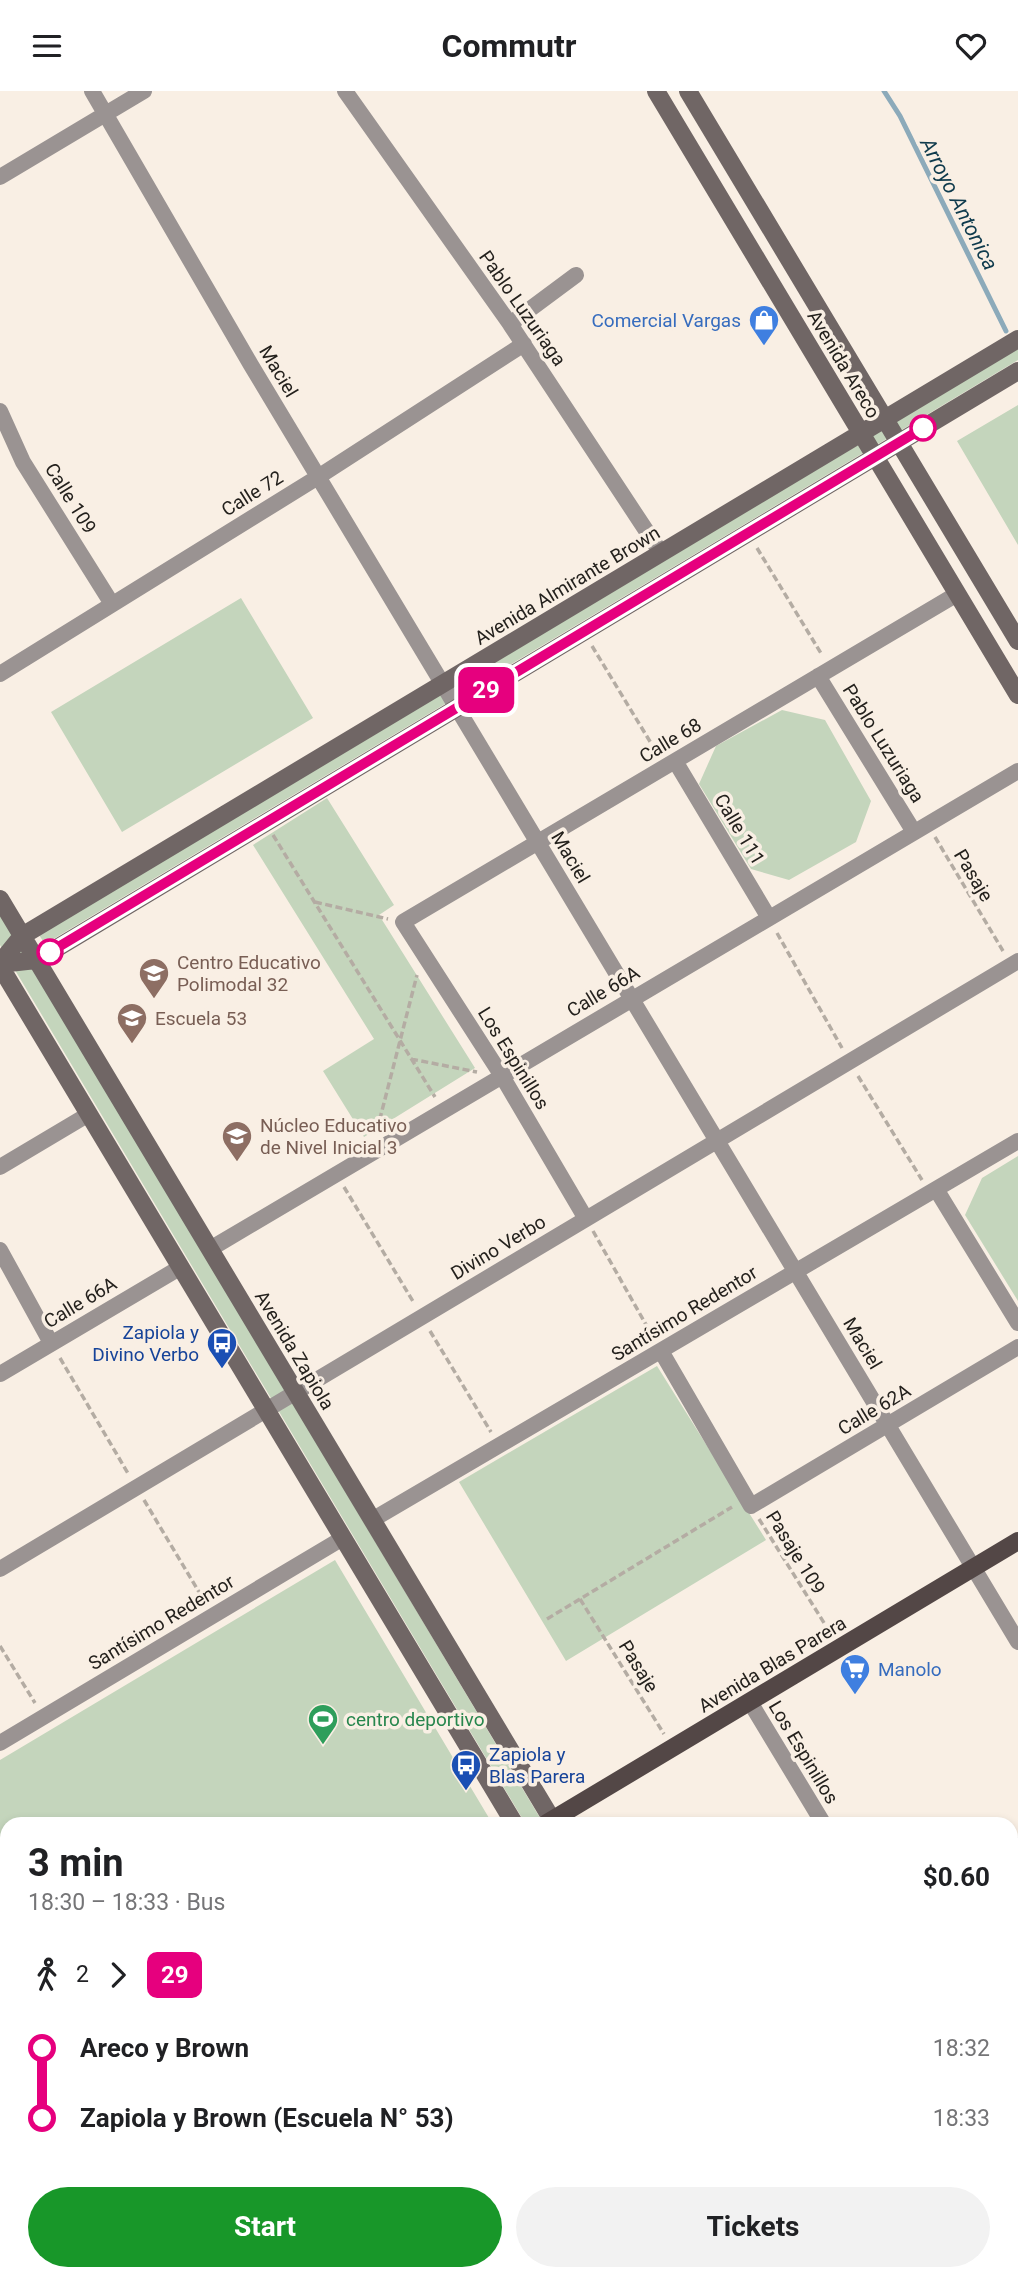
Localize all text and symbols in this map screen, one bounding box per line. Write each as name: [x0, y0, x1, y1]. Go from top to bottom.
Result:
icon: menu: [28, 27, 66, 65]
text: Commutr: [442, 27, 576, 65]
icon: heart: [952, 27, 990, 65]
water label: Arroyo Antonica: [915, 133, 1003, 274]
street label: Pablo Luzuriaga: [474, 246, 571, 370]
shop icon: Comercial Vargas: [747, 303, 781, 347]
street label: Avenida Areco: [802, 306, 885, 422]
place label: Comercial Vargas: [591, 309, 741, 332]
street label: Maciel: [254, 341, 303, 401]
unlabelled marker: [910, 415, 936, 441]
street label: Calle 109: [40, 459, 101, 538]
street label: Calle 72: [217, 466, 287, 521]
street label: Avenida Almirante Brown: [471, 521, 664, 650]
line badge: 29: [454, 667, 518, 713]
text: 29: [472, 676, 500, 704]
street label: Pablo Luzuriaga: [838, 680, 929, 807]
street label: Calle 68: [635, 713, 705, 768]
street label: Calle 111: [709, 790, 770, 869]
street label: Maciel: [546, 827, 595, 887]
street label: Pasaje: [949, 845, 998, 906]
unlabelled marker: [37, 939, 63, 965]
place label: Centro Educativo Polimodal 32: [177, 951, 321, 996]
school or university icon: Centro Educativo Polimodal 32: [137, 956, 171, 1000]
street label: Calle 66A: [563, 961, 644, 1022]
school or university icon: Escuela 53: [115, 1001, 149, 1045]
street label: Los Espinillos: [473, 1003, 554, 1114]
place label: Escuela 53: [155, 1007, 247, 1030]
place label: Núcleo Educativo de Nivel Inicial 3: [260, 1114, 407, 1159]
school or university icon: Núcleo Educativo de Nivel Inicial 3: [220, 1119, 254, 1163]
street label: Divino Verbo: [447, 1210, 550, 1285]
street label: Santísimo Redentor: [607, 1261, 762, 1366]
street label: Calle 66A: [40, 1272, 121, 1333]
street label: Avenida Zapiola: [250, 1287, 339, 1414]
street label: Maciel: [838, 1313, 887, 1373]
place label: Zapiola y Divino Verbo: [92, 1321, 199, 1366]
bus stop icon: Zapiola y Divino Verbo: [205, 1326, 239, 1370]
street label: Calle 62A: [834, 1379, 915, 1440]
street label: Pasaje 109: [761, 1506, 830, 1598]
street label: Santísimo Redentor: [84, 1570, 239, 1675]
street label: Avenida Blas Parera: [694, 1611, 850, 1718]
street label: Pasaje: [614, 1636, 663, 1697]
supermarket icon: Manolo: [838, 1652, 872, 1696]
place label: Manolo: [878, 1658, 942, 1681]
street label: Los Espinillos: [764, 1696, 843, 1808]
sports icon: centro deportivo: [306, 1702, 340, 1746]
place label: centro deportivo: [346, 1708, 484, 1731]
place label: Zapiola y Blas Parera: [489, 1743, 585, 1788]
bus stop icon: Zapiola y Blas Parera: [449, 1748, 483, 1792]
text: 3 min: [28, 1841, 124, 1885]
text: $0.60: [923, 1862, 990, 1892]
text: 18:30 – 18:33 · Bus: [28, 1889, 225, 1916]
icon: walk: [28, 1956, 66, 1994]
icon: forward: [99, 1956, 137, 1994]
text: 2: [76, 1961, 89, 1988]
text: 29: [161, 1961, 188, 1989]
text: Areco y Brown: [80, 2033, 249, 2063]
text: 18:32: [933, 2035, 990, 2062]
text: Zapiola y Brown (Escuela N° 53): [80, 2103, 454, 2133]
text: 18:33: [933, 2105, 990, 2132]
button: Start: [28, 2187, 502, 2267]
button: Tickets: [516, 2187, 990, 2267]

